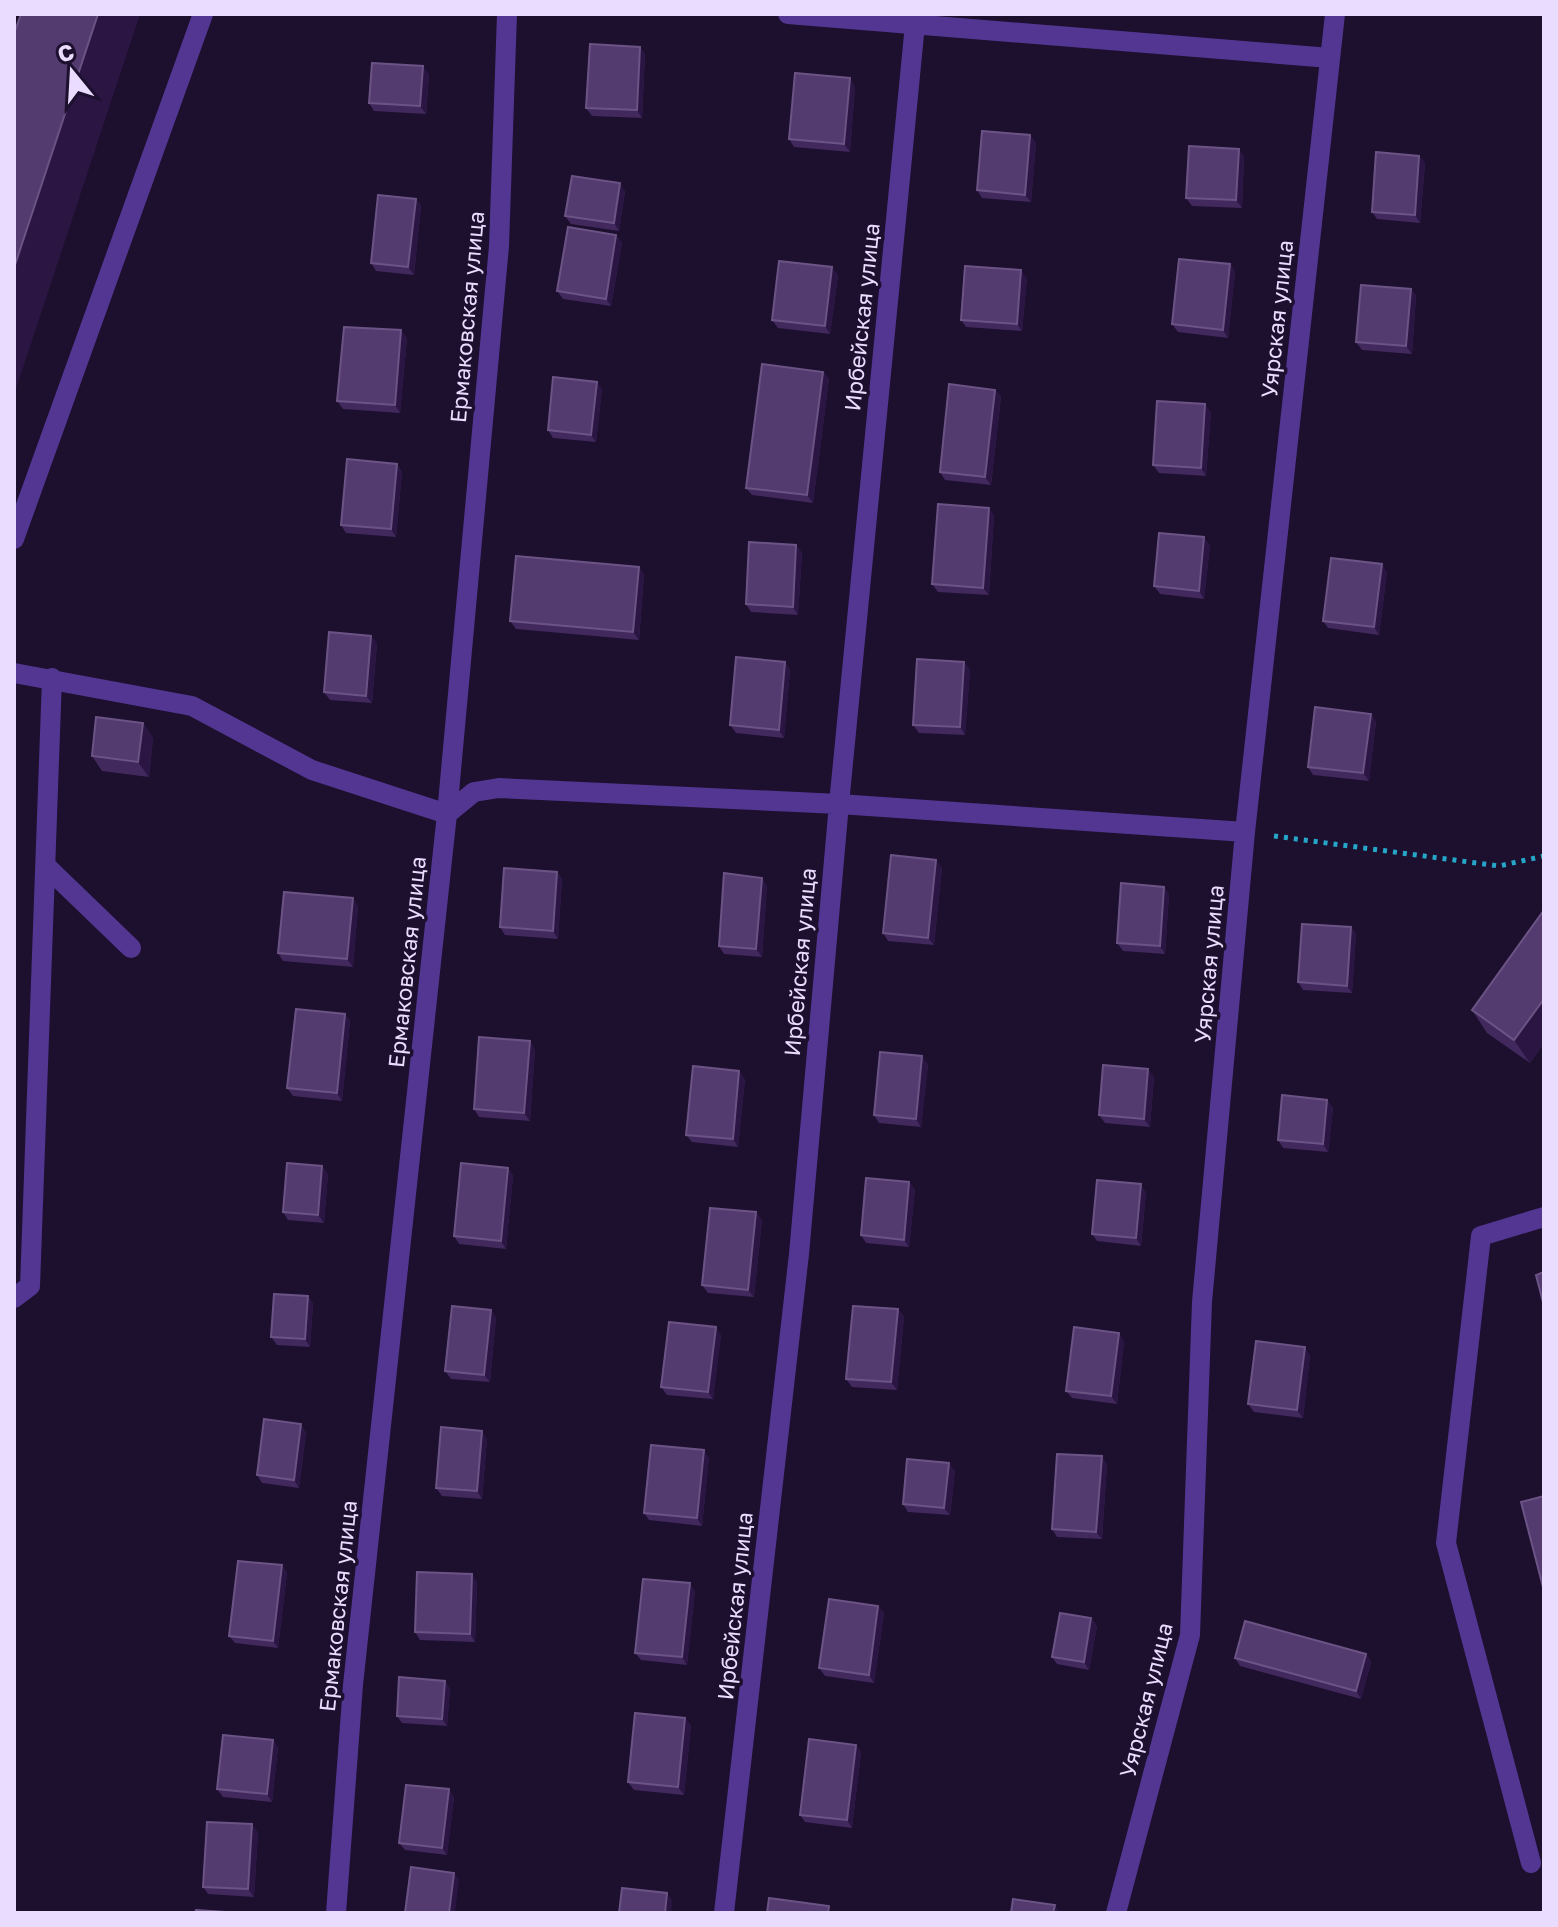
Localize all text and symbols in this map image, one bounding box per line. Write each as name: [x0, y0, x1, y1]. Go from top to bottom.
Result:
north arrow: [32, 32, 112, 112]
text: С: [54, 37, 77, 68]
street label: Ермаковская улица: [444, 210, 489, 424]
street label: Ирбейская улица: [838, 222, 885, 412]
street label: Уярская улица: [1255, 239, 1298, 399]
street label: Ермаковская улица: [382, 855, 431, 1069]
street label: Ирбейская улица: [778, 867, 821, 1057]
street label: Уярская улица: [1188, 884, 1229, 1044]
street label: Ермаковская улица: [313, 1499, 362, 1713]
street label: Ирбейская улица: [711, 1511, 758, 1701]
street label: Уярская улица: [1113, 1620, 1178, 1780]

